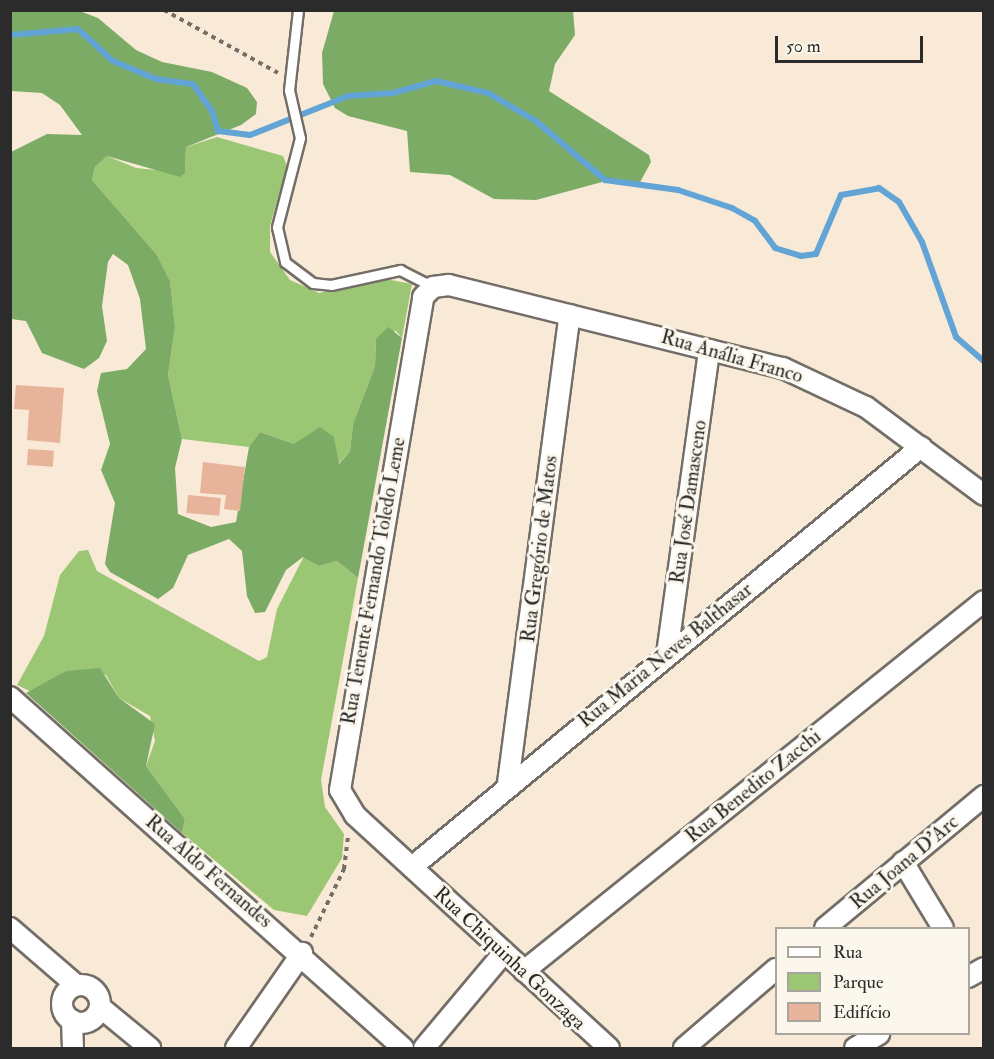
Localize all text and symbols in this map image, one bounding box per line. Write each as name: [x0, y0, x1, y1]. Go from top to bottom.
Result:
scale bar: [778, 24, 926, 62]
text: 50 m: [786, 35, 821, 58]
street label: Rua Anália Franco: [658, 324, 806, 388]
street label: Rua José Damasceno: [665, 419, 711, 585]
street label: Rua Tenente Fernando Toledo Leme: [336, 435, 410, 727]
street label: Rua Gregório de Matos: [516, 454, 562, 644]
street label: Rua Maria Neves Balthasar: [573, 577, 757, 733]
street label: Rua Benedito Zacchi: [680, 724, 826, 848]
street label: Rua Aldo Fernandes: [141, 809, 277, 933]
street label: Rua Joana D'Arc: [845, 810, 963, 914]
street label: Rua Chiquinha Gonzaga: [429, 881, 591, 1035]
legend: [775, 927, 970, 1035]
text: Rua: [833, 941, 862, 964]
text: Parque: [833, 971, 883, 994]
text: Edifício: [833, 1001, 891, 1024]

